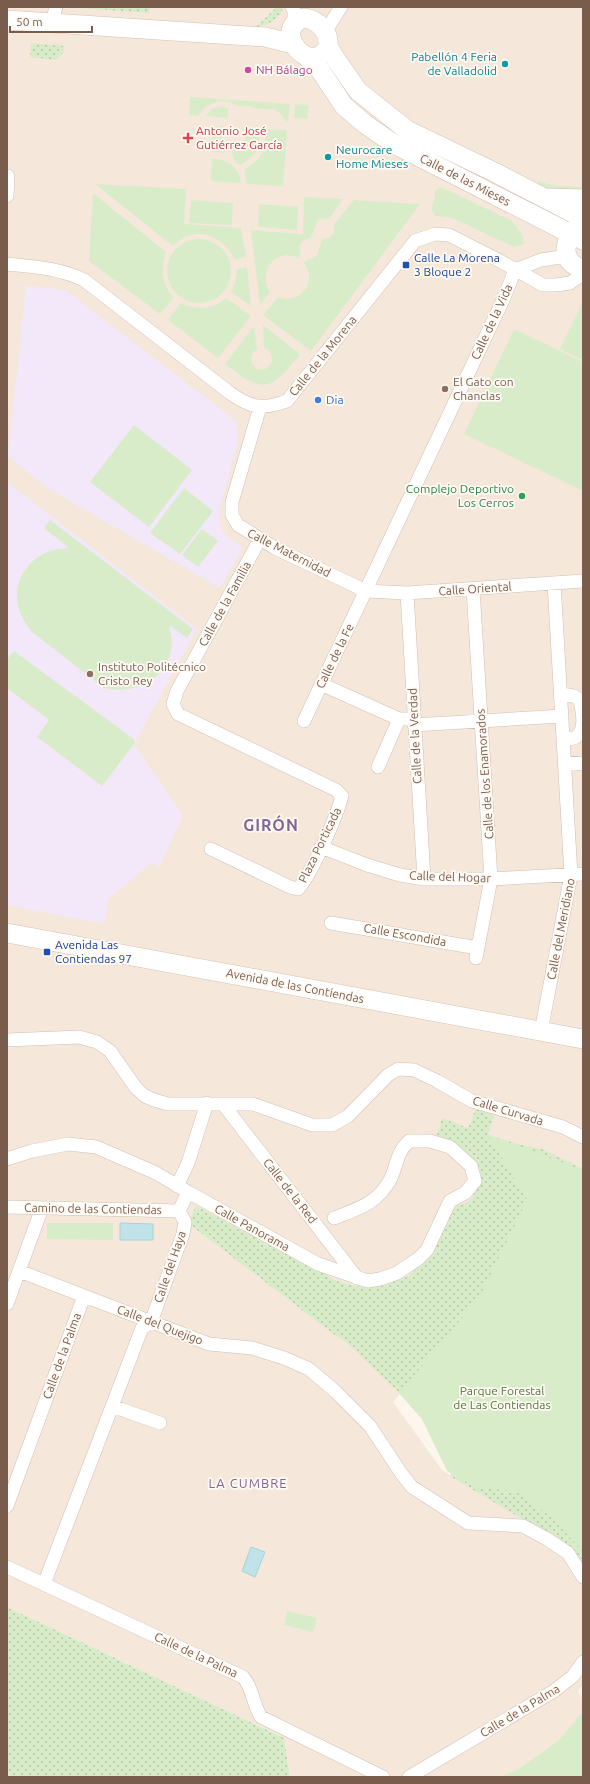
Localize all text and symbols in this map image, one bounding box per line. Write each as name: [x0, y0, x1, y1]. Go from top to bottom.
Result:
scale bar: [10, 8, 92, 34]
text: 50 m: [16, 15, 43, 28]
place label: Pabellón 4 Feria de Valladolid: [411, 50, 497, 77]
marker: Pabellón 4 Feria de Valladolid: [500, 59, 510, 69]
place label: NH Bálago: [256, 63, 313, 76]
marker: NH Bálago: [243, 65, 253, 75]
place label: Antonio José Gutiérrez García: [196, 124, 282, 151]
marker: Antonio José Gutiérrez García: [183, 133, 193, 143]
place label: Neurocare Home Mieses: [336, 143, 408, 170]
street label: Calle de las Mieses: [418, 151, 513, 208]
marker: Neurocare Home Mieses: [323, 152, 333, 162]
place label: Calle La Morena 3 Bloque 2: [414, 251, 500, 278]
marker: Calle La Morena 3 Bloque 2: [401, 260, 411, 270]
street label: Calle de la Vida: [468, 282, 515, 362]
street label: Calle de la Morena: [286, 313, 359, 398]
place label: El Gato con Chanclas: [453, 375, 514, 402]
marker: El Gato con Chanclas: [440, 384, 450, 394]
place label: Dia: [326, 393, 344, 406]
marker: Dia: [313, 395, 323, 405]
place label: Complejo Deportivo Los Cerros: [406, 482, 514, 509]
marker: Complejo Deportivo Los Cerros: [517, 491, 527, 501]
street label: Calle Maternidad: [245, 526, 333, 579]
street label: Calle de la Familia: [196, 559, 253, 649]
street label: Calle Oriental: [438, 579, 512, 598]
street label: Calle de la Fe: [313, 621, 356, 690]
place label: Instituto Politécnico Cristo Rey: [98, 660, 206, 687]
marker: Instituto Politécnico Cristo Rey: [85, 669, 95, 679]
street label: Calle de la Verdad: [405, 688, 424, 784]
street label: Calle de los Enamorados: [473, 708, 496, 840]
street label: Plaza Porticada: [296, 805, 343, 885]
district label: GIRÓN: [243, 814, 299, 834]
street label: Calle del Hogar: [409, 869, 492, 884]
street label: Calle del Meridiano: [544, 877, 577, 981]
street label: Calle Escondida: [363, 921, 447, 948]
place label: Avenida Las Contiendas 97: [55, 938, 132, 965]
marker: Avenida Las Contiendas 97: [42, 947, 52, 957]
street label: Avenida de las Contiendas: [225, 966, 365, 1005]
street label: Calle Curvada: [471, 1094, 545, 1127]
street label: Calle de la Red: [261, 1156, 320, 1226]
street label: Camino de las Contiendas: [24, 1201, 162, 1216]
street label: Calle Panorama: [213, 1202, 292, 1253]
street label: Calle del Haya: [151, 1229, 188, 1305]
street label: Calle del Quejigo: [115, 1302, 205, 1347]
street label: Calle de la Palma: [40, 1311, 83, 1401]
park label: Parque Forestal de Las Contiendas: [453, 1384, 551, 1411]
district label: LA CUMBRE: [208, 1476, 288, 1490]
street label: Calle de la Palma: [152, 1630, 240, 1680]
street label: Calle de la Palma: [478, 1682, 562, 1739]

